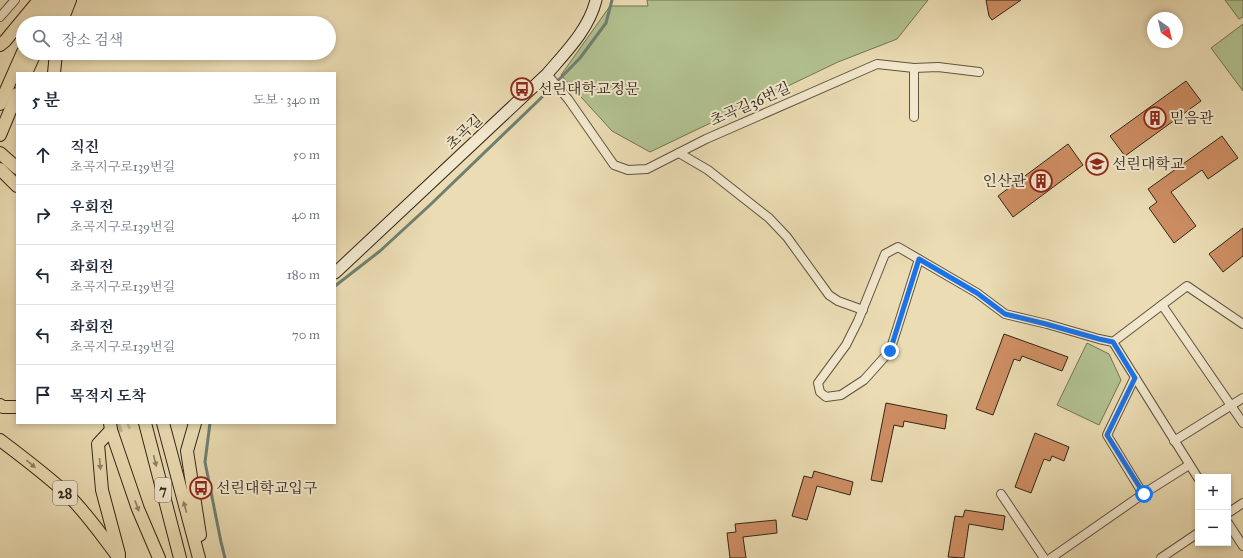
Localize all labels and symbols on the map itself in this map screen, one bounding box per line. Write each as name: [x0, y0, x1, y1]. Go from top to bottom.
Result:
north arrow: [1147, 12, 1183, 48]
bus stop icon: 선린대학교정문: [509, 76, 535, 102]
street label: 초곡길36번길: [707, 78, 793, 130]
place label: 선린대학교정문: [538, 80, 640, 98]
building icon: 믿음관: [1142, 105, 1168, 131]
place label: 믿음관: [1170, 109, 1214, 127]
street label: 초곡길: [442, 111, 486, 153]
school or university icon: 선린대학교: [1084, 151, 1110, 177]
place label: 선린대학교: [1112, 155, 1185, 173]
building icon: 인산관: [1028, 168, 1054, 194]
place label: 인산관: [983, 172, 1026, 190]
route end: [881, 342, 899, 360]
one-way arrow: [152, 455, 158, 467]
one-way arrow: [97, 458, 104, 470]
one-way arrow: [26, 460, 36, 469]
bus stop icon: 선린대학교입구: [188, 475, 214, 501]
road number: 7: [155, 478, 171, 502]
place label: 선린대학교입구: [216, 479, 318, 497]
road number: 28: [53, 481, 77, 505]
route start: [1135, 485, 1153, 503]
one-way arrow: [134, 501, 140, 513]
one-way arrow: [182, 501, 188, 513]

